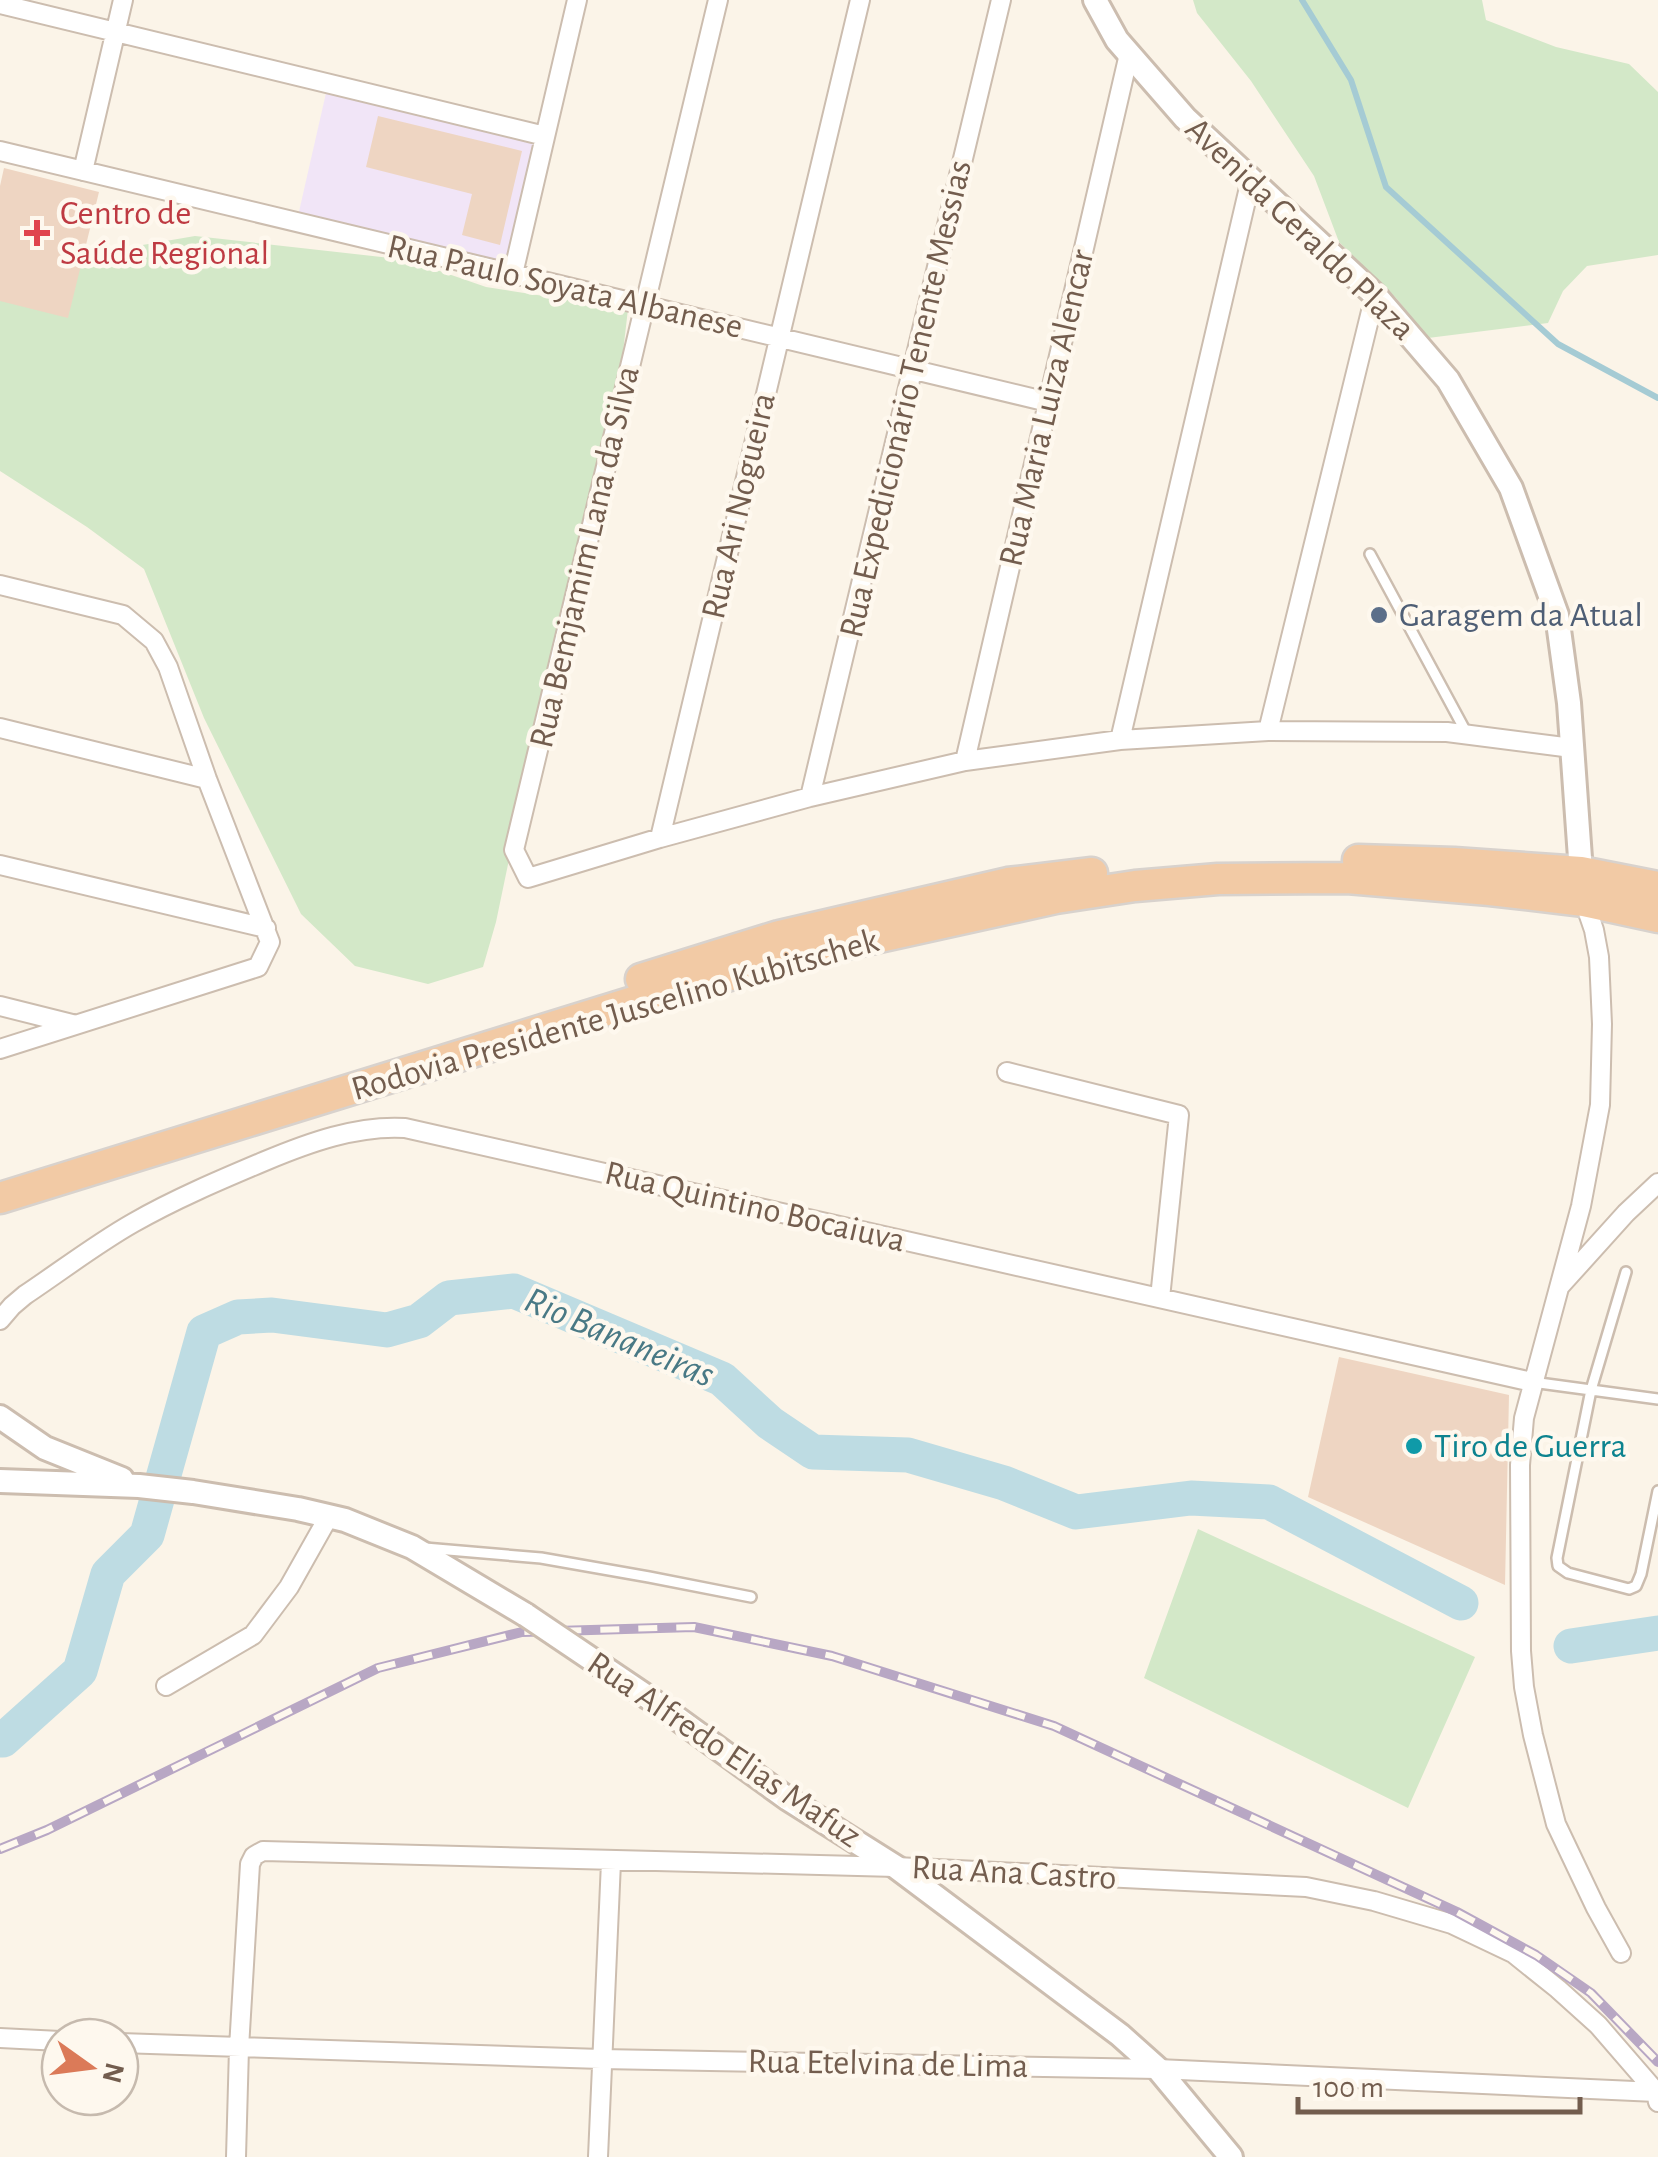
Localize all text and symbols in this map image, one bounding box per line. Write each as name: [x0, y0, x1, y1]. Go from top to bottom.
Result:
street label: Avenida Geraldo Plaza: [1179, 111, 1421, 347]
street label: Rua Expedicionário Tenente Messias: [834, 157, 978, 641]
place label: Centro de Saúde Regional: [60, 196, 269, 271]
marker: Centro de Saúde Regional: [24, 220, 50, 246]
street label: Rua Paulo Soyata Albanese: [384, 229, 746, 345]
street label: Rua Maria Luiza Alencar: [994, 246, 1101, 570]
street label: Rua Bemjamim Lana da Silva: [524, 363, 646, 751]
street label: Rua Ari Nogueira: [696, 390, 782, 622]
place label: Garagem da Atual: [1399, 598, 1643, 633]
marker: Garagem da Atual: [1368, 604, 1390, 626]
street label: Rodovia Presidente Juscelino Kubitschek: [347, 923, 883, 1107]
street label: Rua Quintino Bocaiuva: [601, 1155, 909, 1259]
water label: Rio Bananeiras: [519, 1281, 719, 1395]
place label: Tiro de Guerra: [1434, 1429, 1627, 1464]
marker: Tiro de Guerra: [1403, 1435, 1425, 1457]
street label: Rua Alfredo Elias Mafuz: [581, 1646, 867, 1854]
street label: Rua Ana Castro: [911, 1850, 1117, 1896]
north arrow: [40, 2017, 140, 2117]
street label: Rua Etelvina de Lima: [747, 2044, 1029, 2084]
scale bar: [1298, 2052, 1580, 2114]
text: N: [96, 2060, 128, 2085]
text: 100 m: [1313, 2073, 1384, 2103]

